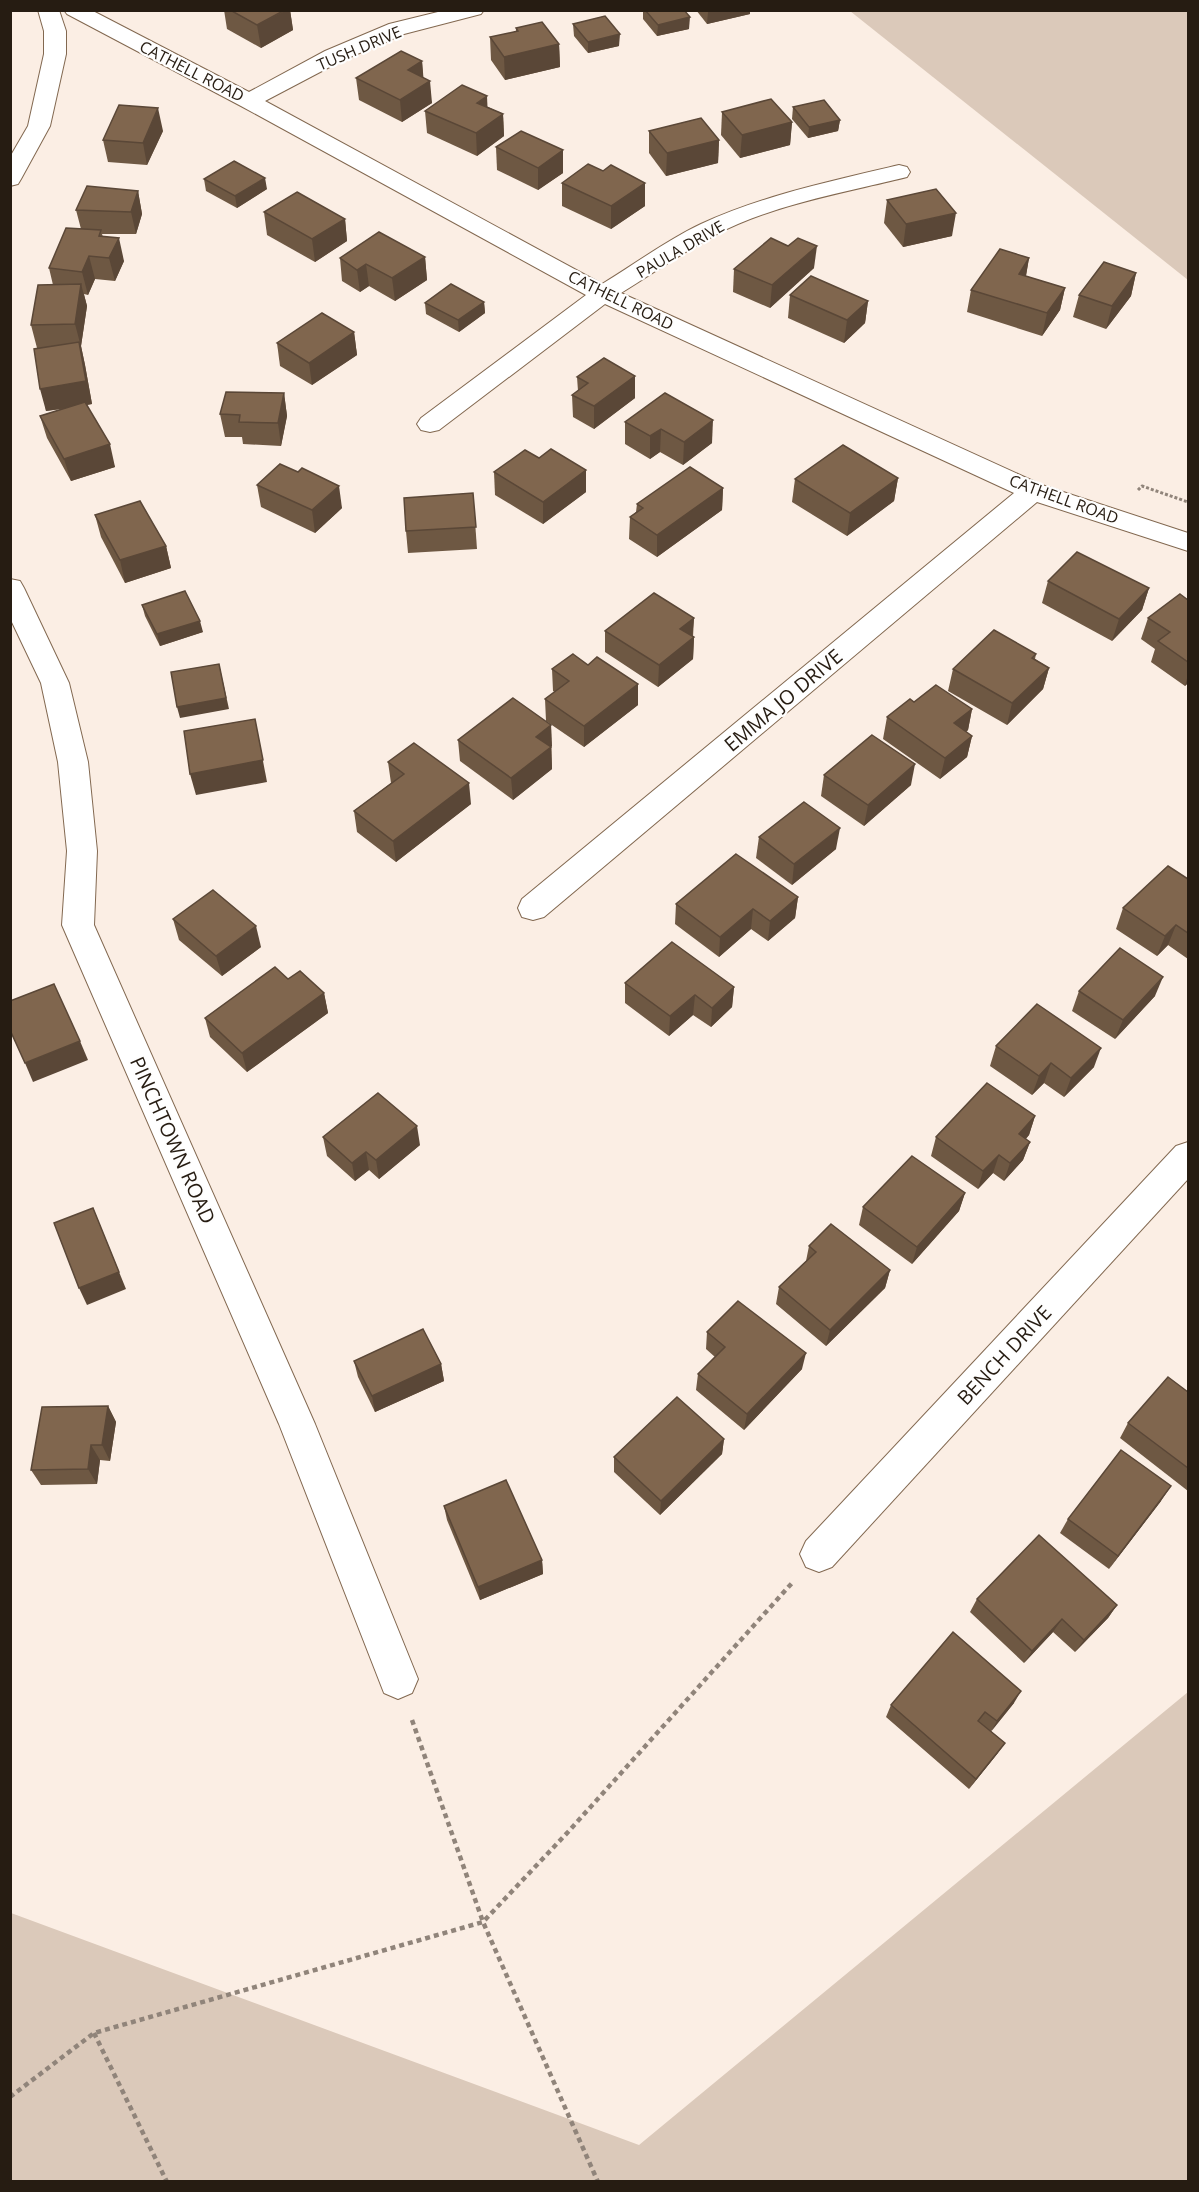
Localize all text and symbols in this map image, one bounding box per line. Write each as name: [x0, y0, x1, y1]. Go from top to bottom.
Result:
street label: TUSH DRIVE: [313, 20, 405, 76]
street label: CATHELL ROAD: [136, 35, 248, 107]
street label: PAULA DRIVE: [632, 215, 728, 283]
street label: CATHELL ROAD: [565, 265, 677, 335]
street label: CATHELL ROAD: [1006, 469, 1122, 529]
street label: EMMA JO DRIVE: [718, 643, 848, 757]
street label: PINCHTOWN ROAD: [124, 1052, 222, 1228]
street label: BENCH DRIVE: [951, 1299, 1057, 1411]

